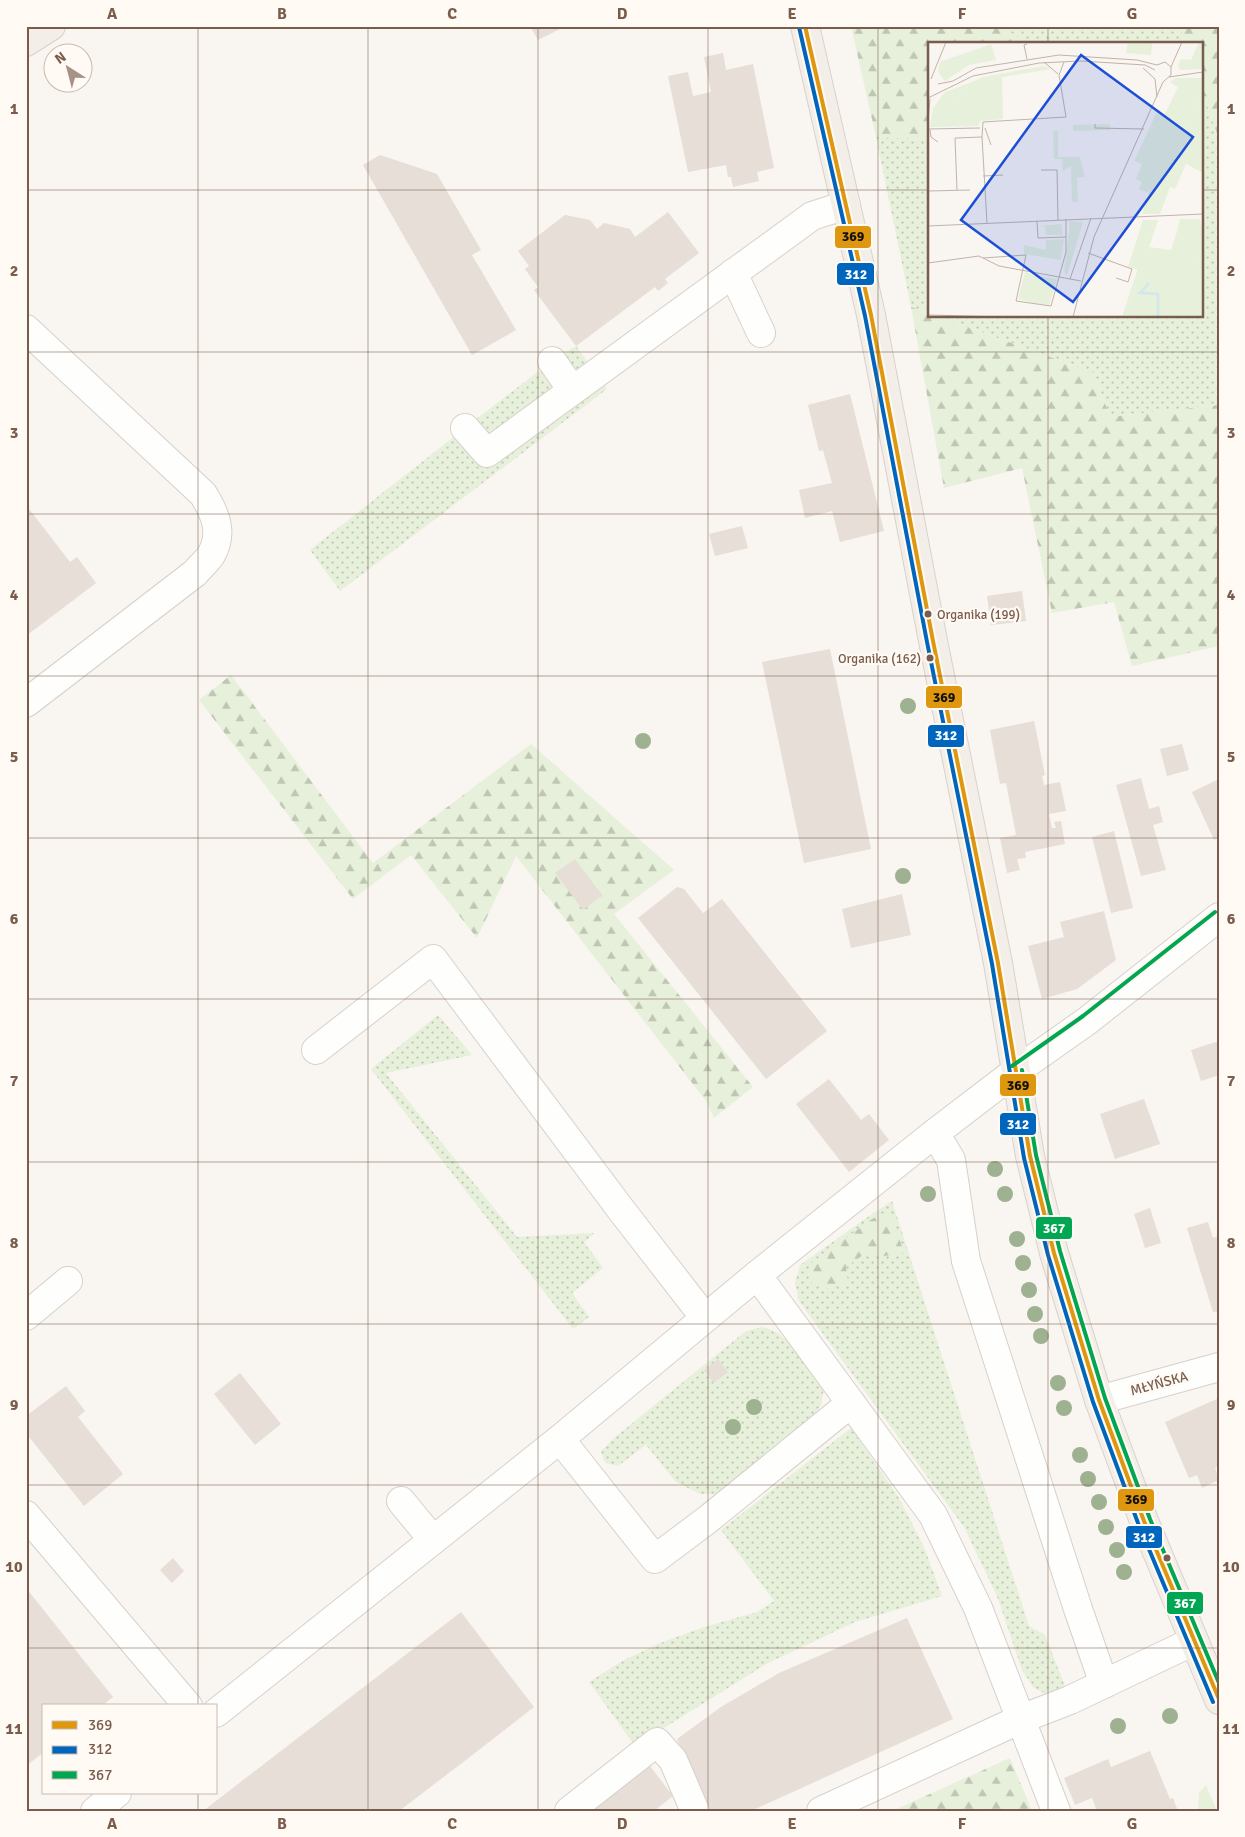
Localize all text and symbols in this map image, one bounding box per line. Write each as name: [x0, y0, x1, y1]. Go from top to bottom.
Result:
text: A: [107, 4, 118, 24]
text: B: [277, 4, 287, 24]
text: C: [447, 4, 457, 24]
text: D: [617, 4, 628, 24]
text: E: [787, 4, 797, 24]
text: F: [958, 4, 967, 24]
text: G: [1127, 4, 1137, 24]
north arrow: [42, 42, 92, 92]
inset map: [928, 42, 1202, 318]
text: N: [52, 48, 70, 68]
text: 1: [10, 99, 19, 119]
text: 1: [1227, 99, 1236, 119]
line badge: 369: [834, 225, 872, 249]
text: 369: [842, 228, 865, 245]
text: 2: [10, 261, 18, 281]
text: 2: [1227, 261, 1235, 281]
line badge: 312: [836, 262, 875, 286]
text: 312: [845, 266, 867, 283]
text: 3: [10, 423, 18, 443]
text: 3: [1227, 423, 1235, 443]
text: 4: [10, 585, 19, 605]
text: 4: [1227, 585, 1236, 605]
place label: Organika (199): [937, 607, 1020, 623]
marker: Organika (199): [923, 609, 933, 619]
place label: Organika (162): [838, 651, 921, 667]
marker: Organika (162): [925, 653, 935, 663]
line badge: 369: [925, 685, 963, 709]
text: 369: [933, 689, 956, 706]
line badge: 312: [927, 724, 965, 748]
text: 312: [935, 727, 957, 744]
text: 5: [10, 747, 18, 767]
text: 5: [1227, 747, 1235, 767]
text: 6: [10, 909, 19, 929]
text: 6: [1227, 909, 1236, 929]
text: 7: [10, 1071, 19, 1091]
text: 7: [1227, 1071, 1236, 1091]
line badge: 369: [999, 1073, 1037, 1097]
text: 369: [1007, 1077, 1030, 1094]
line badge: 312: [999, 1112, 1037, 1136]
text: 312: [1007, 1116, 1029, 1133]
line badge: 367: [1035, 1216, 1073, 1240]
text: 367: [1043, 1220, 1066, 1237]
text: 8: [10, 1233, 19, 1253]
text: 8: [1227, 1233, 1236, 1253]
street label: MŁYŃSKA: [1128, 1368, 1190, 1399]
text: 9: [10, 1395, 19, 1415]
text: 9: [1227, 1395, 1236, 1415]
line badge: 369: [1117, 1488, 1155, 1512]
text: 369: [1125, 1491, 1148, 1508]
line badge: 312: [1125, 1525, 1163, 1549]
text: 312: [1133, 1529, 1155, 1546]
unlabelled marker: [1162, 1553, 1172, 1563]
text: 10: [5, 1557, 23, 1577]
text: 10: [1222, 1557, 1240, 1577]
line badge: 367: [1166, 1591, 1204, 1615]
text: 367: [1174, 1595, 1197, 1612]
legend: [42, 1704, 218, 1794]
text: 369: [88, 1716, 112, 1734]
text: 11: [5, 1719, 23, 1739]
text: 11: [1222, 1719, 1240, 1739]
text: 312: [88, 1740, 112, 1758]
text: 367: [88, 1766, 112, 1784]
text: A: [107, 1814, 118, 1834]
text: B: [277, 1814, 287, 1834]
text: C: [447, 1814, 457, 1834]
text: D: [617, 1814, 628, 1834]
text: E: [787, 1814, 797, 1834]
text: F: [958, 1814, 967, 1834]
text: G: [1127, 1814, 1137, 1834]

